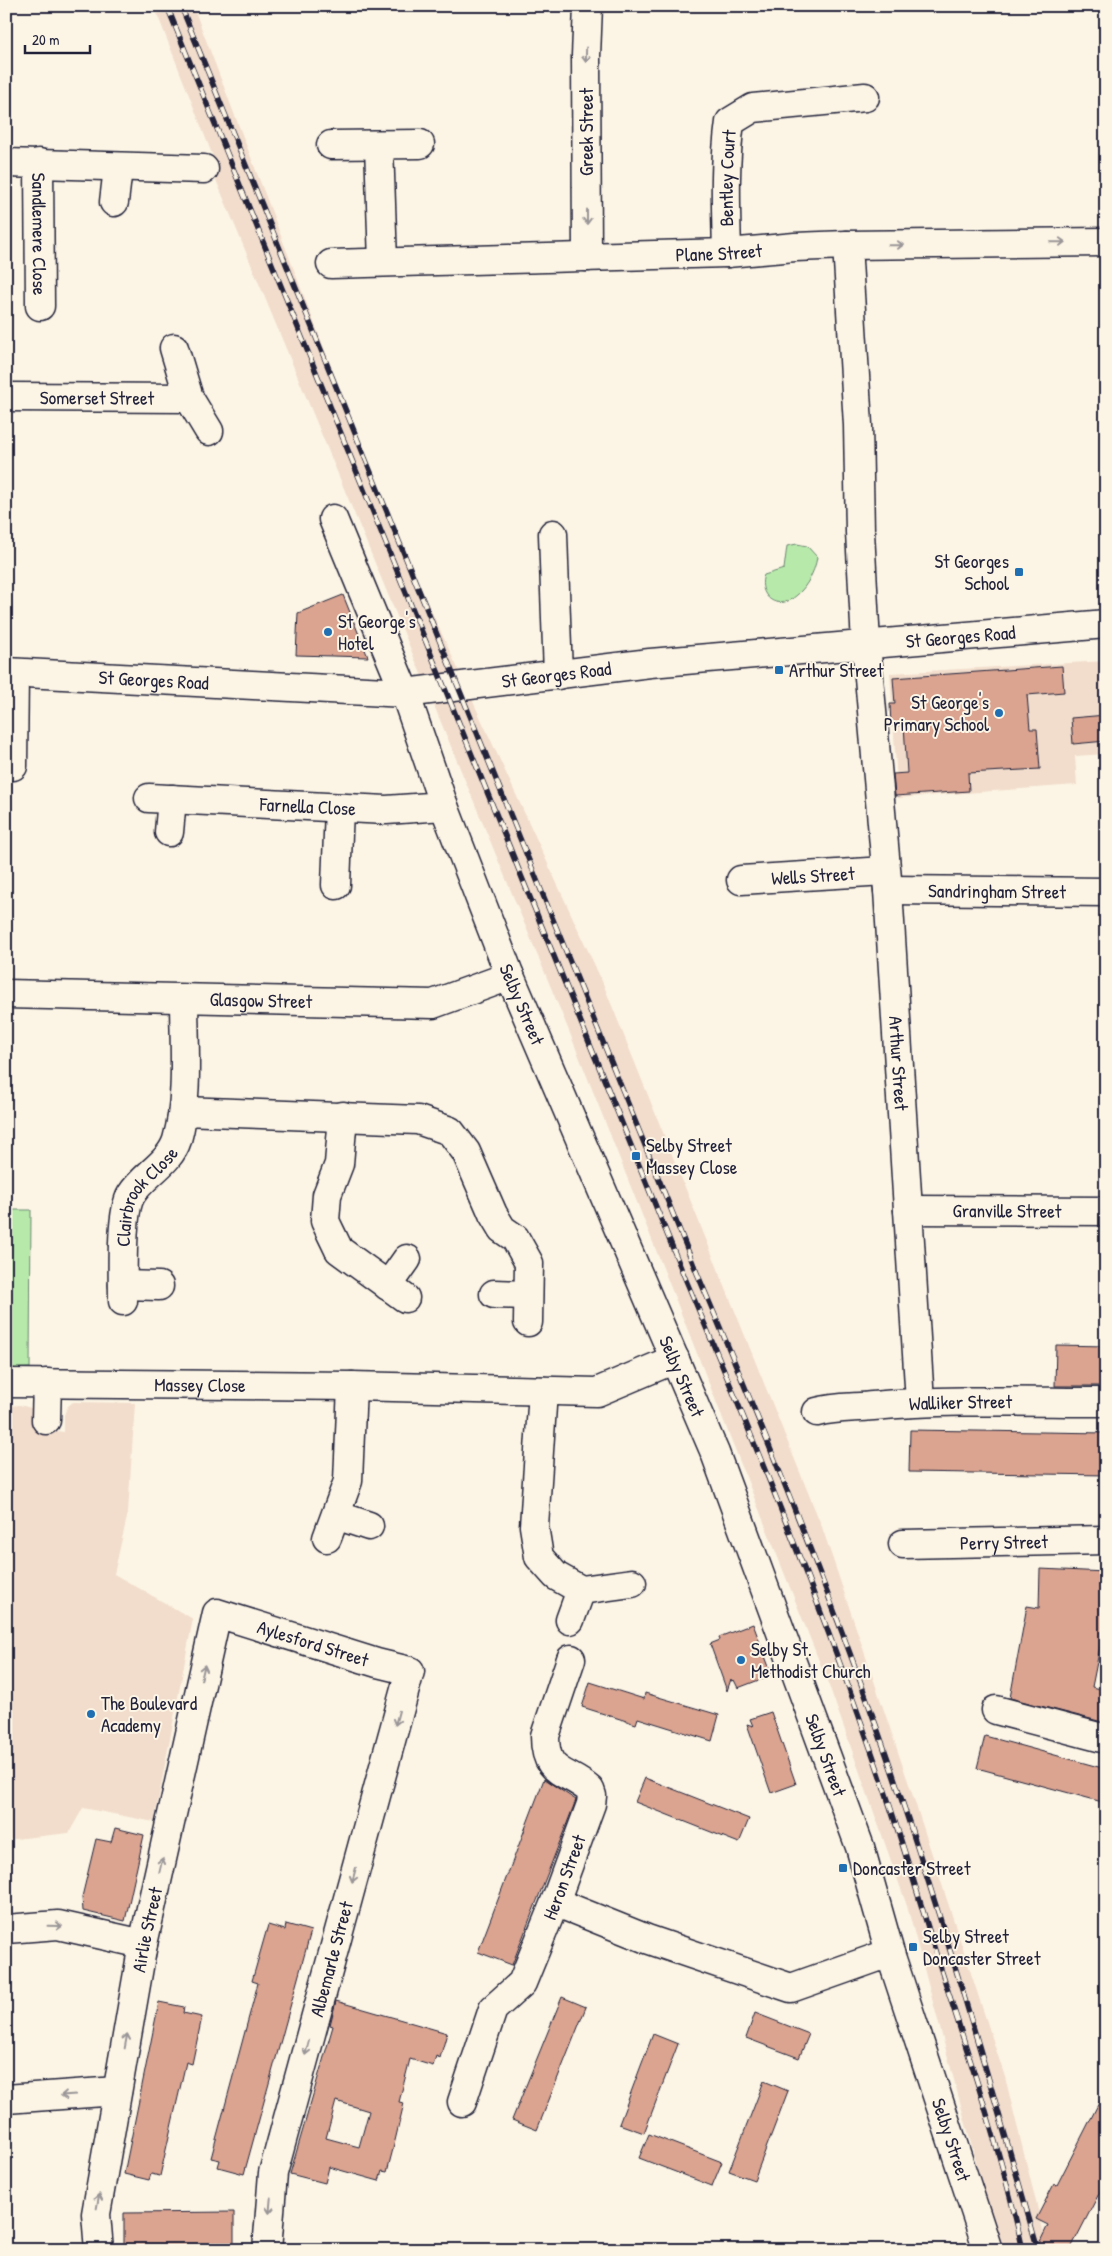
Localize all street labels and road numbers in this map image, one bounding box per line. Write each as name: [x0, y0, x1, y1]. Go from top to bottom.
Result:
street label: Greek Street: [573, 88, 599, 176]
street label: Bentley Court: [713, 128, 742, 227]
street label: Sandlemere Close: [26, 173, 53, 296]
street label: Plane Street: [675, 237, 764, 267]
street label: Somerset Street: [40, 384, 155, 411]
street label: St Georges Road: [904, 619, 1017, 654]
street label: St Georges Road: [500, 655, 613, 694]
street label: St Georges Road: [98, 664, 210, 696]
street label: Farnella Close: [258, 791, 357, 821]
street label: Wells Street: [770, 860, 856, 891]
street label: Sandringham Street: [928, 877, 1067, 905]
street label: Selby Street: [493, 960, 551, 1049]
street label: Glasgow Street: [209, 986, 313, 1014]
street label: Arthur Street: [883, 1015, 915, 1112]
street label: Clairbrook Close: [110, 1141, 184, 1247]
street label: Granville Street: [953, 1197, 1062, 1224]
street label: Selby Street: [653, 1332, 711, 1421]
street label: Massey Close: [154, 1371, 246, 1398]
street label: Walliker Street: [908, 1388, 1012, 1416]
street label: Perry Street: [960, 1528, 1049, 1556]
street label: Aylesford Street: [254, 1613, 372, 1673]
street label: Selby Street: [799, 1710, 853, 1800]
street label: Heron Street: [536, 1831, 592, 1923]
street label: Airlie Street: [125, 1884, 168, 1974]
street label: Albemarle Street: [303, 1898, 359, 2020]
street label: Selby Street: [926, 2095, 978, 2185]

